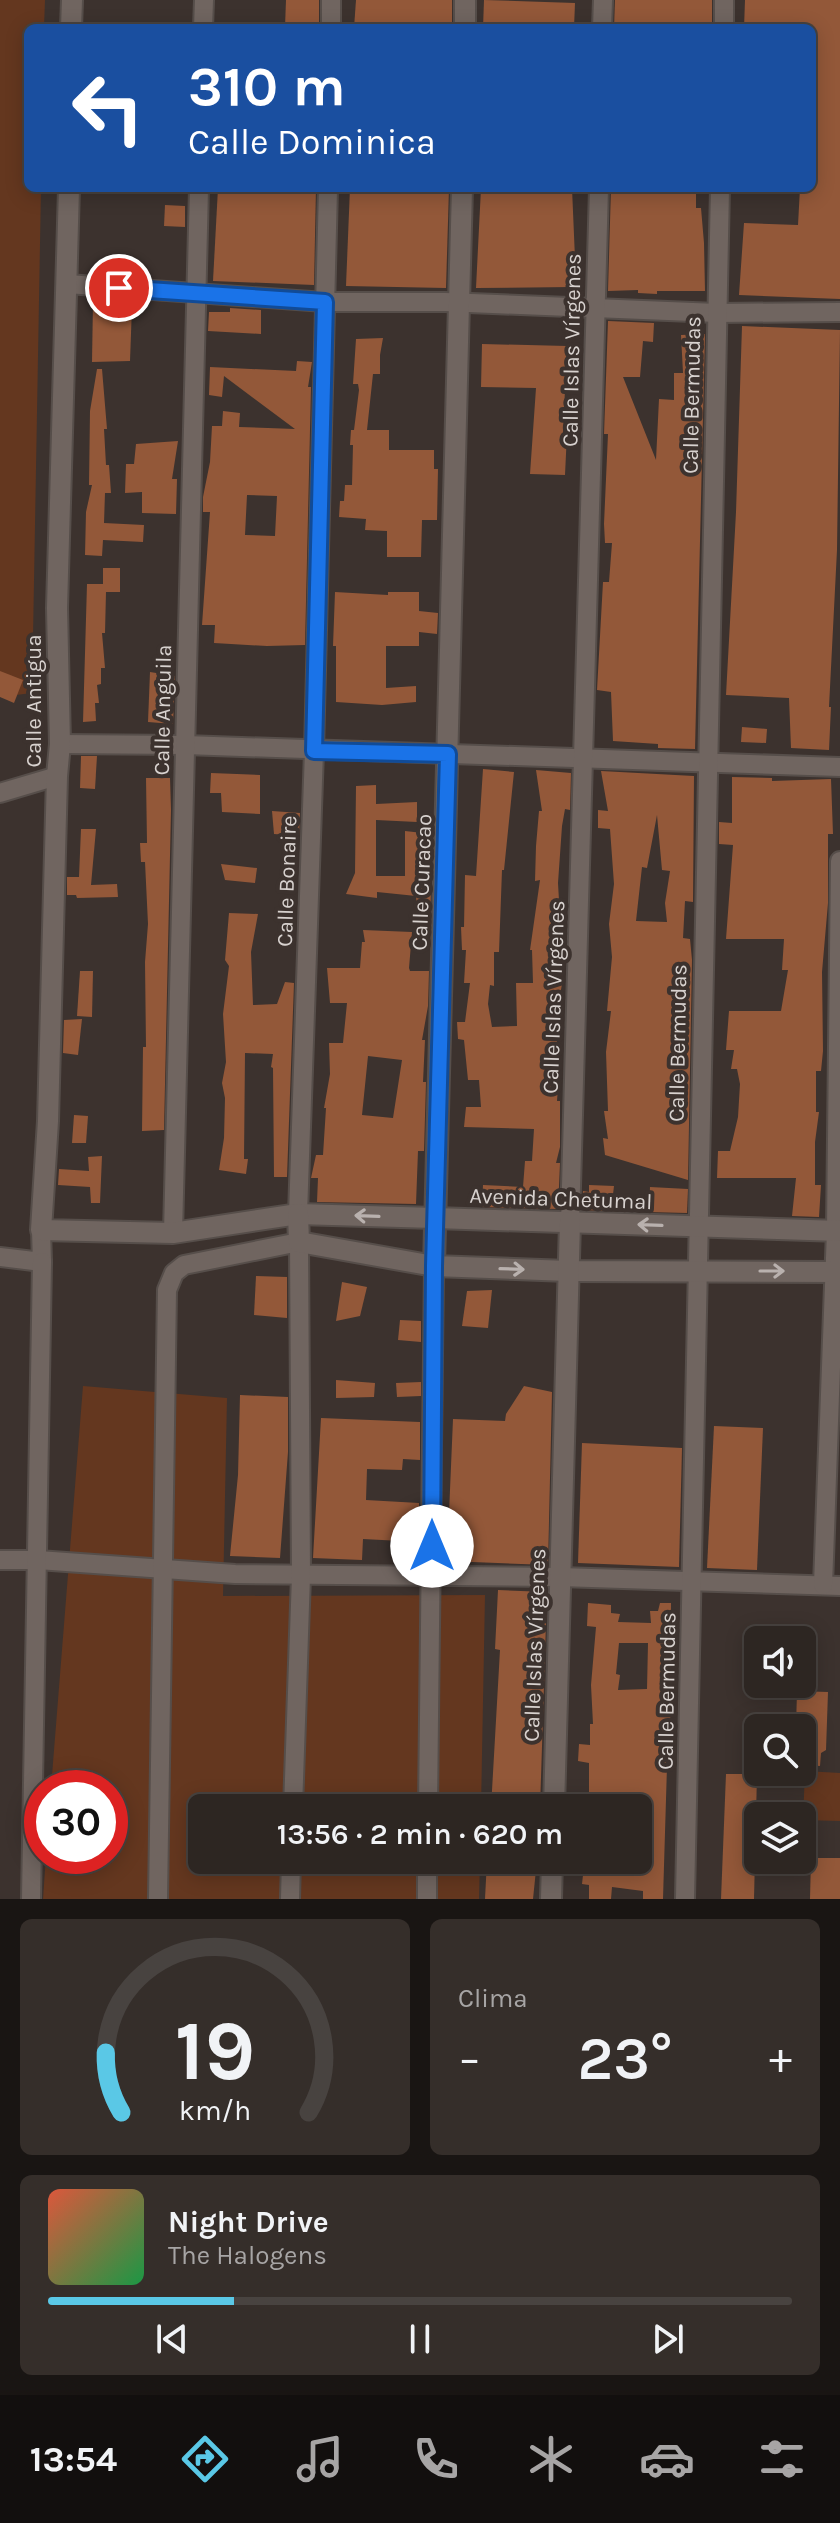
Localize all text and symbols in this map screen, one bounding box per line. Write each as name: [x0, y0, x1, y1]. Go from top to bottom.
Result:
text: 310 m: [188, 54, 346, 119]
icon: left: [56, 56, 160, 160]
text: Calle Dominica: [188, 121, 436, 163]
street label: Calle Islas Vírgenes: [557, 253, 587, 447]
pin: [85, 254, 153, 322]
icon: arrive: [97, 266, 141, 310]
street label: Calle Bermudas: [678, 316, 706, 474]
street label: Calle Antigua: [21, 634, 47, 768]
street label: Calle Anguila: [149, 644, 177, 776]
street label: Calle Curacao: [407, 813, 437, 951]
street label: Calle Bonaire: [272, 815, 302, 947]
street label: Calle Islas Vírgenes: [538, 900, 570, 1094]
street label: Calle Bermudas: [664, 964, 692, 1122]
street label: Avenida Chetumal: [469, 1183, 653, 1215]
one-way arrow: [354, 1209, 381, 1224]
one-way arrow: [637, 1217, 664, 1232]
one-way arrow: [498, 1261, 525, 1276]
one-way arrow: [758, 1263, 785, 1279]
position arrow: [390, 1504, 474, 1588]
street label: Calle Islas Vírgenes: [519, 1548, 551, 1742]
street label: Calle Bermudas: [653, 1612, 681, 1770]
map controls: [744, 1626, 816, 1874]
button: sound: [744, 1626, 816, 1698]
button: search: [744, 1714, 816, 1786]
speed limit sign: 30: [24, 1770, 128, 1874]
button: layers: [744, 1802, 816, 1874]
text: 13:56 · 2 min · 620 m: [277, 1816, 563, 1852]
text: Clima: [458, 1983, 528, 2014]
text: 19: [175, 2003, 255, 2100]
text: 23°: [577, 2024, 673, 2094]
text: −: [458, 2033, 481, 2084]
text: +: [769, 2033, 792, 2084]
text: km/h: [179, 2094, 251, 2127]
text: Night Drive: [168, 2204, 329, 2240]
text: The Halogens: [168, 2240, 327, 2271]
icon: previous: [150, 2317, 194, 2361]
icon: pause: [398, 2317, 442, 2361]
icon: next: [646, 2317, 690, 2361]
icon: directions: [177, 2431, 233, 2487]
icon: music: [292, 2431, 348, 2487]
icon: phone: [408, 2431, 464, 2487]
icon: climate: [523, 2431, 579, 2487]
icon: car: [639, 2431, 695, 2487]
icon: filters: [754, 2431, 810, 2487]
text: 13:54: [30, 2438, 117, 2480]

